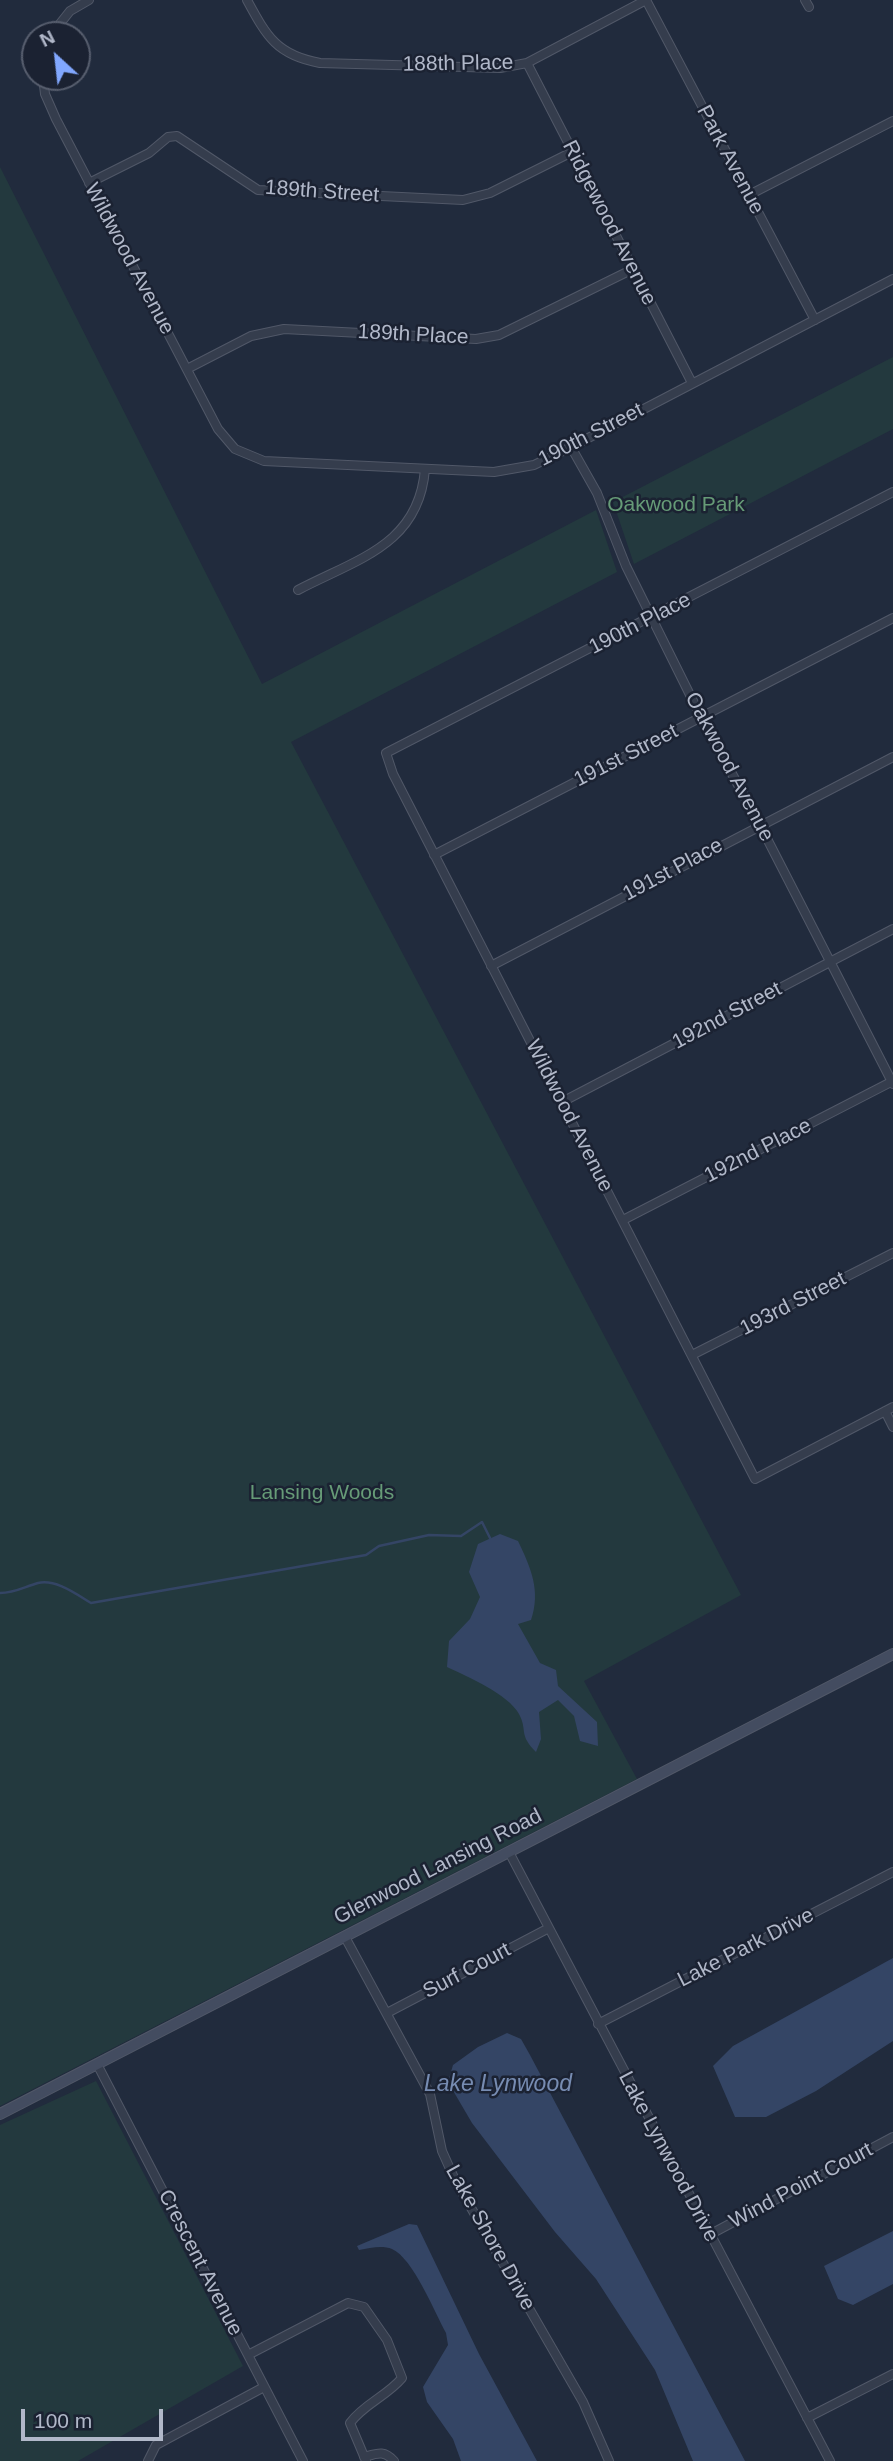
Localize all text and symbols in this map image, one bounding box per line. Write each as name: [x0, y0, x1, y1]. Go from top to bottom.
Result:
north arrow: [21, 21, 91, 91]
text: N: [36, 26, 58, 51]
street label: 188th Place: [402, 50, 514, 78]
street label: Park Avenue: [691, 101, 769, 219]
street label: Ridgewood Avenue: [557, 136, 661, 310]
street label: 189th Street: [264, 175, 380, 209]
street label: Wildwood Avenue: [79, 179, 179, 339]
street label: 189th Place: [357, 320, 469, 350]
street label: 190th Street: [534, 398, 648, 472]
park label: Oakwood Park: [607, 492, 745, 518]
street label: 190th Place: [585, 588, 695, 660]
street label: Oakwood Avenue: [679, 688, 779, 846]
street label: 191st Street: [570, 719, 682, 793]
street label: 191st Place: [619, 833, 727, 907]
street label: 192nd Street: [668, 977, 786, 1055]
street label: Wildwood Avenue: [520, 1036, 618, 1196]
street label: 192nd Place: [700, 1113, 816, 1189]
street label: 193rd Street: [736, 1267, 850, 1341]
park label: Lansing Woods: [250, 1480, 394, 1506]
street label: Glenwood Lansing Road: [330, 1804, 546, 1930]
street label: Lake Park Drive: [674, 1903, 818, 1993]
street label: Surf Court: [419, 1937, 515, 2005]
street label: Lake Lynwood Drive: [612, 2067, 724, 2247]
water label: Lake Lynwood: [424, 2071, 572, 2099]
street label: Wind Point Court: [725, 2138, 877, 2234]
street label: Lake Shore Drive: [440, 2161, 540, 2315]
street label: Crescent Avenue: [152, 2186, 248, 2340]
scale bar: [24, 2394, 166, 2438]
text: 100 m: [34, 2409, 92, 2432]

